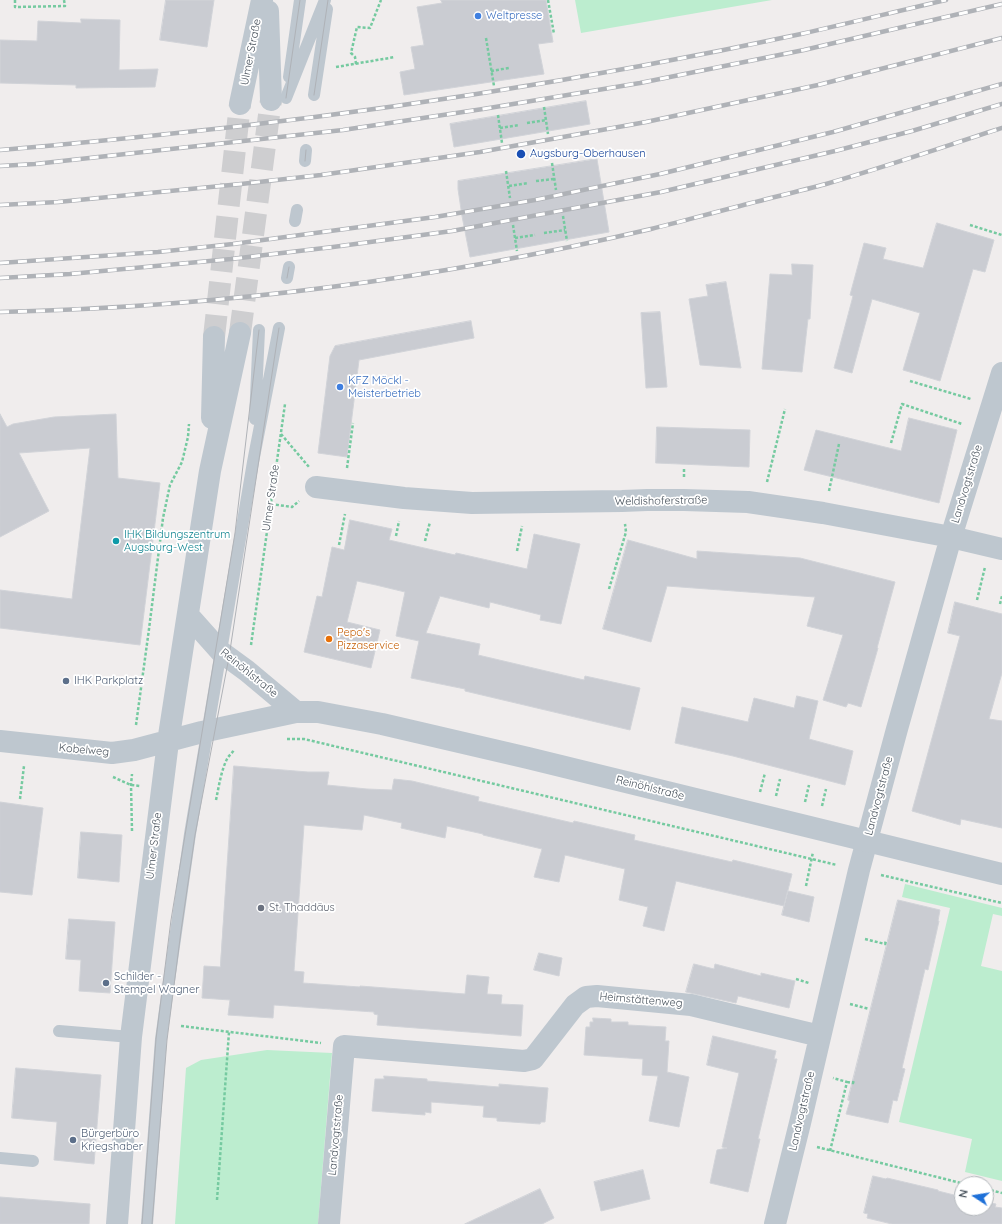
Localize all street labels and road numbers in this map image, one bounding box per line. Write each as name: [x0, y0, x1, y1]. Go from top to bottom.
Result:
street label: Ulmer Straße: [238, 18, 264, 86]
street label: Landvogtstraße: [949, 443, 985, 525]
street label: Ulmer Straße: [260, 464, 282, 532]
street label: Weldishoferstraße: [615, 494, 707, 508]
street label: Reinöhlstraße: [218, 646, 280, 700]
street label: Kobelweg: [58, 741, 110, 759]
street label: Landvogtstraße: [862, 755, 896, 837]
street label: Reinöhlstraße: [614, 773, 686, 803]
street label: Ulmer Straße: [143, 812, 165, 880]
street label: Heimstättenweg: [599, 990, 683, 1010]
street label: Landvogtstraße: [786, 1070, 818, 1152]
street label: Landvogtstraße: [326, 1094, 346, 1176]

